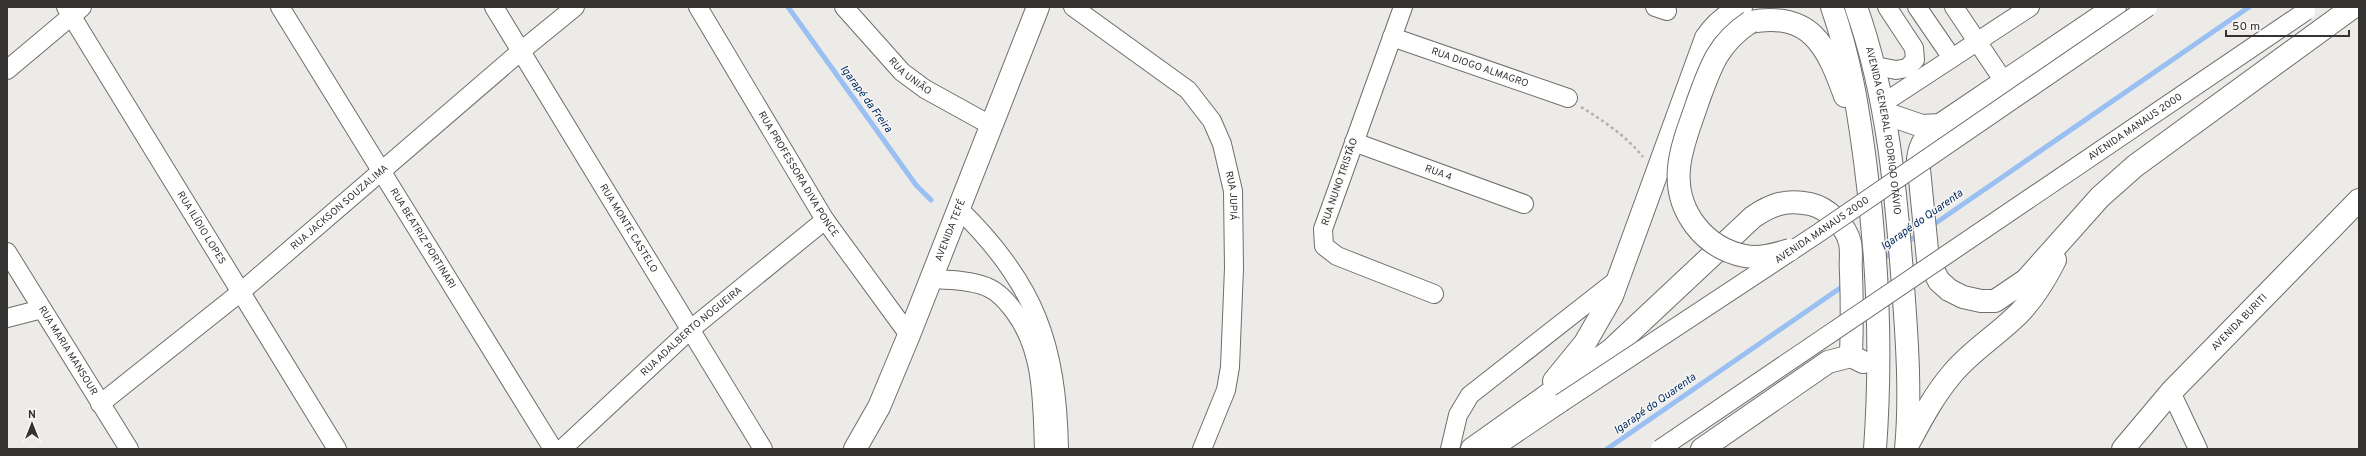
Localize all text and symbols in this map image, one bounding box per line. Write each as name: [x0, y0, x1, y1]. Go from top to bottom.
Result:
scale bar: [2226, 12, 2349, 38]
text: 50 m: [2232, 19, 2260, 35]
street label: RUA DIOGO ALMAGRO: [1430, 45, 1530, 90]
street label: AVENIDA GENERAL RODRIGO OTÁVIO: [1862, 45, 1904, 215]
street label: RUA UNIÃO: [886, 55, 934, 98]
water label: Igarapé da Freira: [837, 63, 895, 136]
street label: AVENIDA MANAUS 2000: [2085, 90, 2185, 163]
street label: RUA PROFESSORA DIVA PONCE: [755, 109, 842, 240]
street label: RUA NUNO TRISTÃO: [1319, 137, 1361, 227]
street label: RUA JACKSON SOUZALIMA: [288, 161, 391, 253]
street label: RUA 4: [1423, 162, 1454, 184]
street label: RUA JUPIÁ: [1222, 170, 1240, 221]
street label: RUA MONTE CASTELO: [597, 181, 661, 275]
street label: RUA BEATRIZ PORTINARI: [387, 186, 459, 291]
water label: Igarapé do Quarenta: [1878, 186, 1966, 254]
street label: RUA ILÍDIO LOPES: [174, 189, 229, 267]
street label: AVENIDA MANAUS 2000: [1772, 194, 1872, 267]
street label: AVENIDA TEFÉ: [932, 197, 968, 263]
street label: RUA ADALBERTO NOGUEIRA: [638, 283, 745, 379]
street label: AVENIDA BURITI: [2208, 291, 2270, 354]
street label: RUA MARIA MANSOUR: [36, 304, 101, 398]
water label: Igarapé do Quarenta: [1611, 370, 1699, 438]
north arrow: [12, 404, 52, 444]
text: N: [28, 408, 36, 422]

